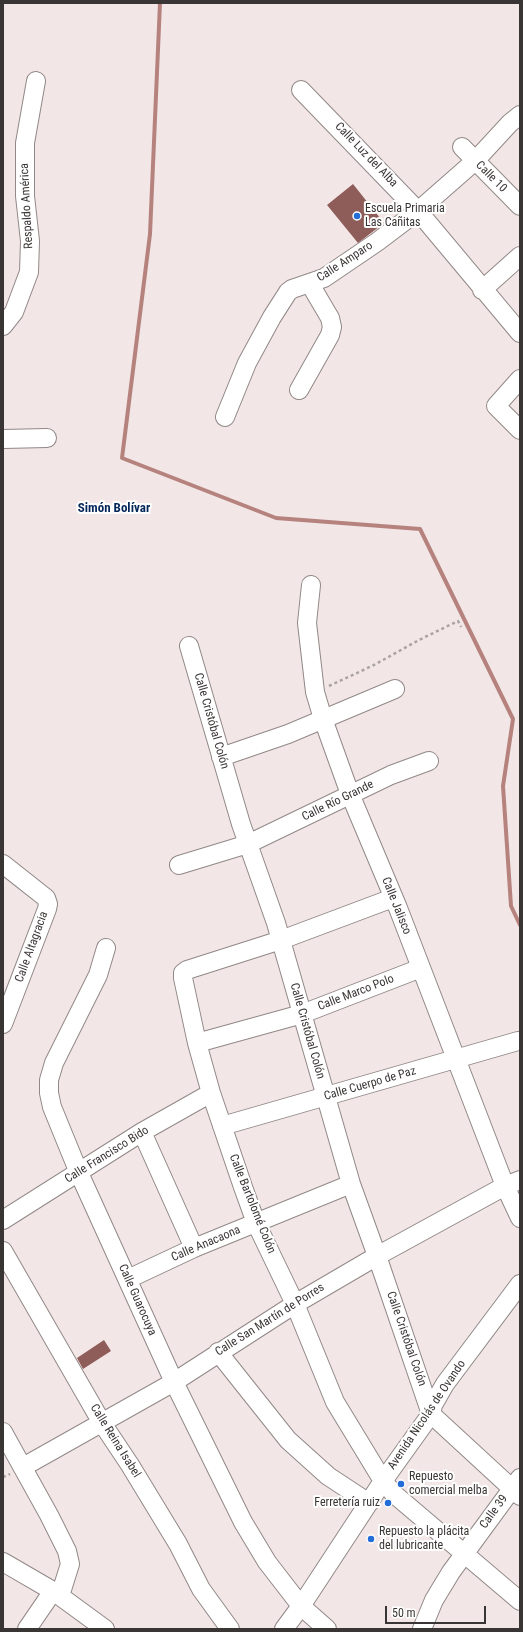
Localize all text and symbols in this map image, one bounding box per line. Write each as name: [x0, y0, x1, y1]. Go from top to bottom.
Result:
street label: Calle Luz del Alba: [332, 120, 400, 190]
street label: Calle 10: [472, 158, 510, 196]
street label: Respaldo América: [18, 163, 36, 249]
place label: Escuela Primaria Las Cañitas: [365, 202, 445, 230]
marker: Escuela Primaria Las Cañitas: [352, 211, 362, 221]
street label: Calle Amparo: [314, 239, 376, 285]
district label: Simón Bolívar: [78, 501, 150, 517]
street label: Calle Cristóbal Colón: [190, 671, 232, 771]
street label: Calle Río Grande: [300, 777, 376, 825]
street label: Calle Jalisco: [378, 875, 414, 937]
street label: Calle Altagracia: [12, 910, 52, 984]
street label: Calle Marco Polo: [316, 972, 396, 1014]
street label: Calle Cristóbal Colón: [286, 981, 328, 1081]
street label: Calle Cuerpo de Paz: [322, 1064, 418, 1104]
street label: Calle Francisco Bido: [62, 1123, 152, 1187]
street label: Calle Bartolomé Colón: [226, 1152, 278, 1256]
street label: Calle Anacaona: [169, 1223, 243, 1265]
street label: Calle Guarocuya: [115, 1262, 159, 1338]
street label: Calle San Martín de Porres: [213, 1281, 327, 1359]
street label: Calle Cristóbal Colón: [383, 1290, 429, 1388]
street label: Avenida Nicolás de Ovando: [385, 1358, 469, 1472]
street label: Calle Reina Isabel: [87, 1402, 143, 1480]
place label: Repuesto comercial melba: [409, 1470, 487, 1498]
marker: Repuesto comercial melba: [396, 1479, 406, 1489]
street label: Calle 39: [477, 1492, 511, 1532]
place label: Ferretería ruiz: [314, 1496, 380, 1510]
marker: Ferretería ruiz: [383, 1498, 393, 1508]
place label: Repuesto la plácita del lubricante: [379, 1525, 469, 1553]
marker: Repuesto la plácita del lubricante: [366, 1534, 376, 1544]
scale bar: [387, 1598, 488, 1624]
text: 50 m: [392, 1606, 416, 1620]

